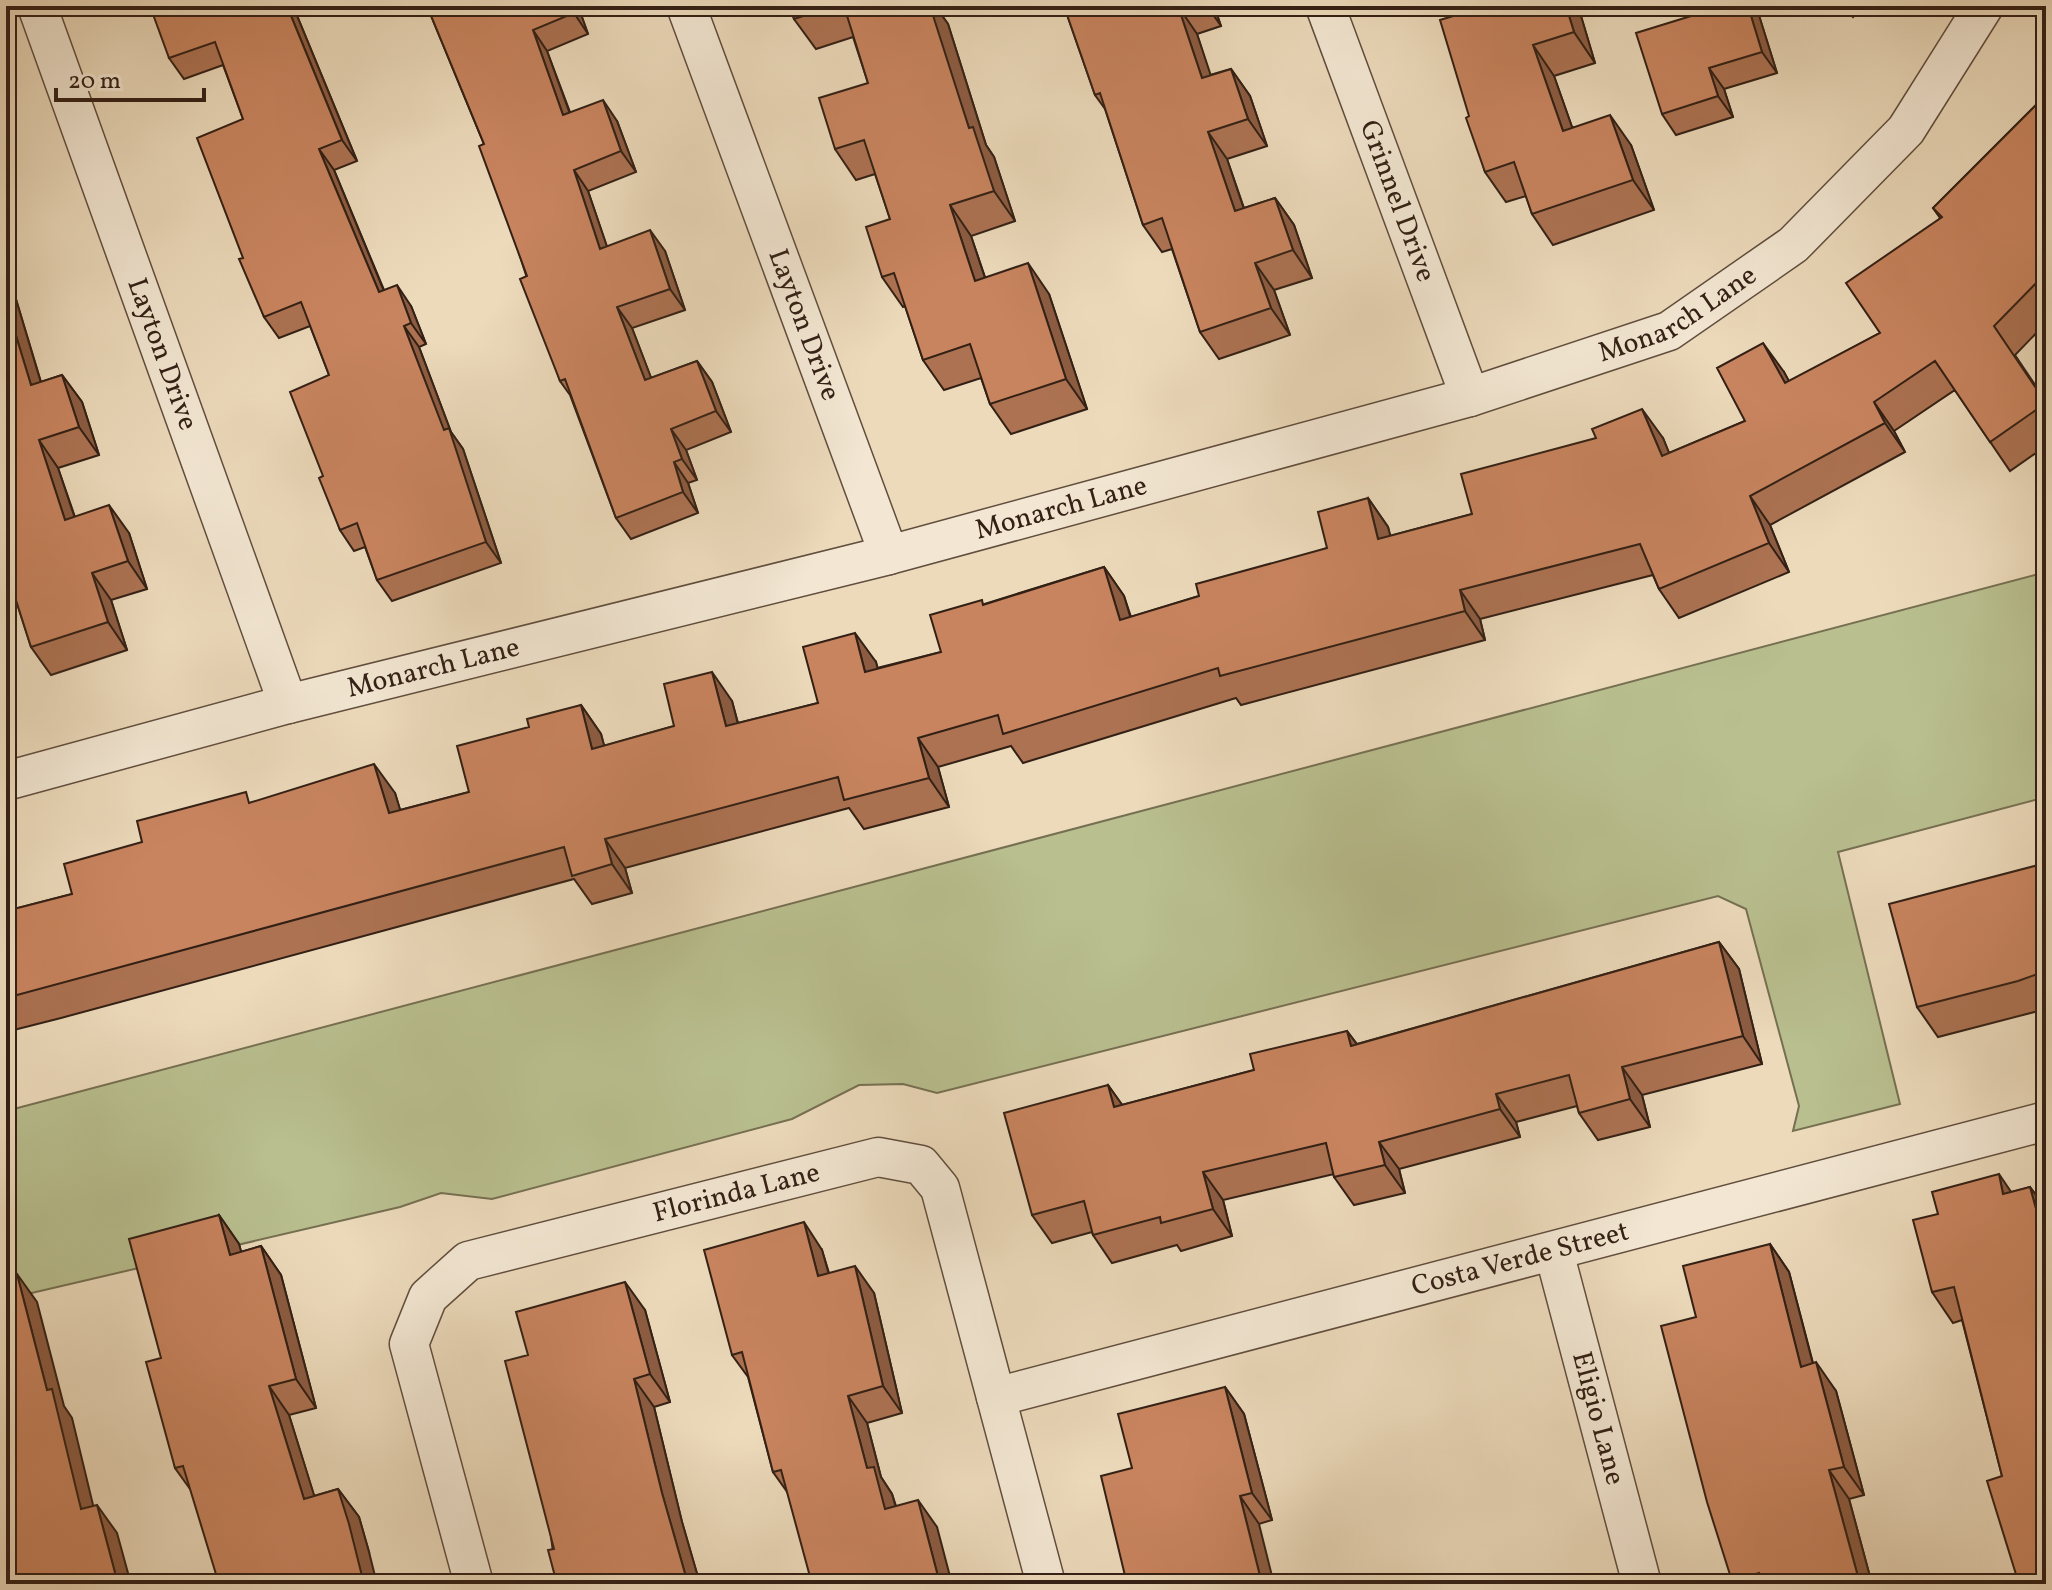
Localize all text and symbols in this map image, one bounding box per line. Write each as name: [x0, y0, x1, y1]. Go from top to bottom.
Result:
scale bar: [56, 52, 204, 102]
text: 20 m: [68, 65, 121, 99]
street label: Grinnel Drive: [1350, 115, 1445, 287]
street label: Layton Drive: [758, 243, 850, 406]
street label: Monarch Lane: [1593, 256, 1765, 373]
street label: Layton Drive: [117, 273, 207, 436]
street label: Monarch Lane: [971, 466, 1152, 550]
street label: Monarch Lane: [343, 628, 524, 708]
street label: Florinda Lane: [649, 1153, 824, 1233]
street label: Costa Verde Street: [1407, 1212, 1633, 1306]
street label: Eligio Lane: [1562, 1347, 1634, 1489]

